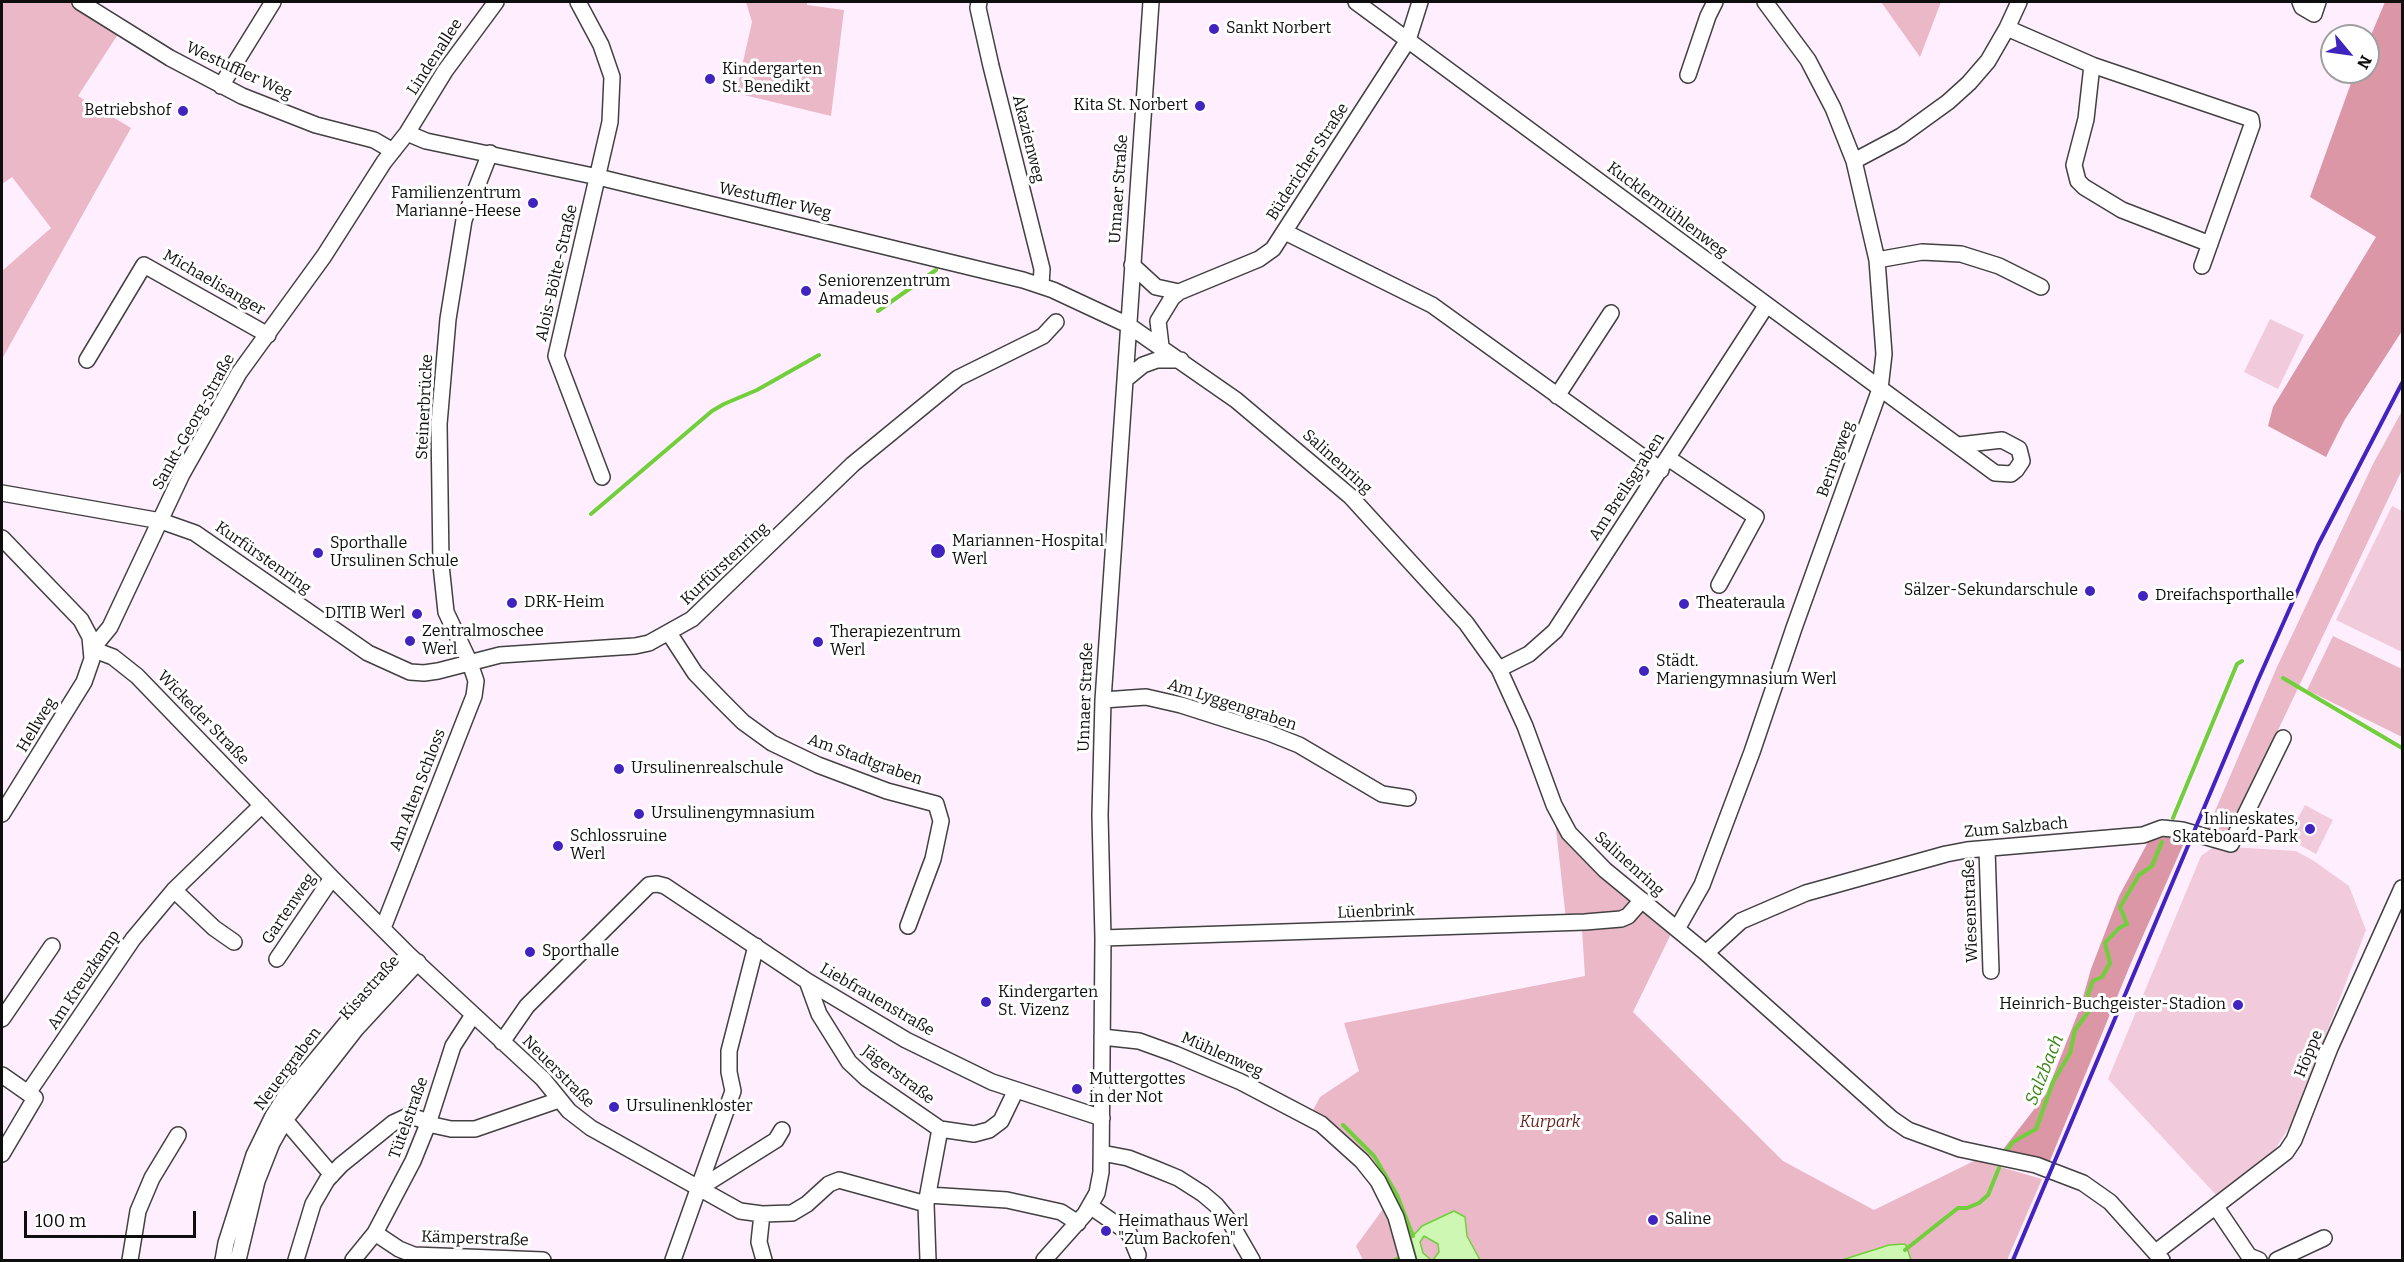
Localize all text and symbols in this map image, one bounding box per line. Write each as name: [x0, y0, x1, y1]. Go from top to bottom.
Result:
street label: Lindenallee: [403, 15, 467, 99]
place label: Sankt Norbert: [1226, 19, 1331, 39]
marker: Sankt Norbert: [1207, 22, 1221, 36]
north arrow: [2320, 24, 2380, 84]
street label: Westuffler Weg: [183, 38, 295, 104]
text: N: [2353, 52, 2376, 72]
place label: Kindergarten St. Benedikt: [722, 60, 822, 98]
marker: Kindergarten St. Benedikt: [703, 72, 717, 86]
street label: Akazienweg: [1008, 93, 1048, 185]
place label: Kita St. Norbert: [1074, 96, 1188, 116]
marker: Kita St. Norbert: [1193, 99, 1207, 113]
street label: Büdericher Straße: [1263, 100, 1353, 224]
place label: Betriebshof: [84, 101, 171, 121]
marker: Betriebshof: [176, 104, 190, 118]
street label: Unnaer Straße: [1106, 134, 1132, 244]
street label: Kucklermühlenweg: [1603, 158, 1731, 262]
street label: Westuffler Weg: [717, 179, 833, 223]
place label: Familienzentrum Marianne-Heese: [391, 184, 521, 222]
marker: Familienzentrum Marianne-Heese: [526, 196, 540, 210]
street label: Alois-Bölte-Straße: [532, 203, 582, 343]
street label: Michaelisanger: [159, 246, 269, 320]
place label: Seniorenzentrum Amadeus: [818, 272, 950, 310]
marker: Seniorenzentrum Amadeus: [799, 284, 813, 298]
street label: Sankt-Georg-Straße: [149, 351, 239, 493]
street label: Steinerbrücke: [413, 354, 437, 460]
street label: Beringweg: [1813, 418, 1859, 500]
street label: Salinenring: [1298, 426, 1376, 498]
street label: Am Breilsgraben: [1585, 430, 1669, 544]
street label: Kurfürstenring: [211, 518, 315, 598]
street label: Kurfürstenring: [677, 519, 773, 609]
place label: Mariannen-Hospital Werl: [952, 532, 1104, 570]
place label: Sporthalle Ursulinen Schule: [330, 534, 459, 572]
marker: Mariannen-Hospital Werl: [929, 542, 947, 560]
marker: Sporthalle Ursulinen Schule: [311, 546, 325, 560]
place label: Sälzer-Sekundarschule: [1904, 581, 2078, 601]
marker: Sälzer-Sekundarschule: [2083, 584, 2097, 598]
place label: Dreifachsporthalle: [2155, 586, 2294, 606]
marker: Dreifachsporthalle: [2136, 589, 2150, 603]
place label: DRK-Heim: [524, 593, 604, 613]
place label: Theateraula: [1696, 594, 1785, 614]
marker: DRK-Heim: [505, 596, 519, 610]
marker: Theateraula: [1677, 597, 1691, 611]
place label: DITIB Werl: [325, 604, 405, 624]
marker: DITIB Werl: [410, 607, 424, 621]
place label: Zentralmoschee Werl: [422, 622, 544, 660]
place label: Therapiezentrum Werl: [830, 623, 961, 661]
marker: Zentralmoschee Werl: [403, 634, 417, 648]
marker: Therapiezentrum Werl: [811, 635, 825, 649]
street label: Unnaer Straße: [1074, 642, 1098, 752]
place label: Städt. Mariengymnasium Werl: [1656, 652, 1837, 690]
marker: Städt. Mariengymnasium Werl: [1637, 664, 1651, 678]
street label: Wickeder Straße: [153, 667, 253, 769]
street label: Am Lyggengraben: [1165, 675, 1299, 735]
street label: Hellweg: [13, 694, 61, 756]
street label: Am Alten Schloss: [386, 726, 450, 854]
street label: Am Stadtgraben: [805, 730, 925, 790]
place label: Ursulinenrealschule: [631, 759, 783, 779]
marker: Ursulinenrealschule: [612, 762, 626, 776]
place label: Ursulinengymnasium: [651, 804, 815, 824]
marker: Ursulinengymnasium: [632, 807, 646, 821]
place label: Inlineskates, Skateboard-Park: [2172, 810, 2298, 848]
street label: Zum Salzbach: [1963, 814, 2069, 842]
marker: Inlineskates, Skateboard-Park: [2303, 822, 2317, 836]
place label: Schlossruine Werl: [570, 827, 667, 865]
street label: Salinenring: [1590, 828, 1668, 900]
marker: Schlossruine Werl: [551, 839, 565, 853]
street label: Wiesenstraße: [1960, 859, 1982, 963]
street label: Gartenweg: [258, 870, 320, 948]
street label: Lüenbrink: [1337, 901, 1415, 923]
street label: Am Kreuzkamp: [44, 927, 124, 1033]
place label: Sporthalle: [542, 942, 619, 962]
marker: Sporthalle: [523, 945, 537, 959]
street label: Kisastraße: [336, 952, 404, 1024]
street label: Liebfrauenstraße: [816, 959, 938, 1041]
place label: Kindergarten St. Vizenz: [998, 983, 1098, 1021]
marker: Kindergarten St. Vizenz: [979, 995, 993, 1009]
place label: Heinrich-Buchgeister-Stadion: [1999, 995, 2226, 1015]
marker: Heinrich-Buchgeister-Stadion: [2231, 998, 2245, 1012]
street label: Neuergraben: [251, 1024, 325, 1114]
street label: Höppe: [2291, 1027, 2327, 1081]
street label: Mühlenweg: [1178, 1028, 1266, 1082]
street label: Neuerstraße: [518, 1032, 598, 1112]
water label: Salzbach: [2021, 1032, 2069, 1108]
street label: Jägerstraße: [858, 1042, 938, 1108]
place label: Muttergottes in der Not: [1089, 1070, 1186, 1108]
street label: Tütelstraße: [385, 1074, 433, 1162]
marker: Muttergottes in der Not: [1070, 1082, 1084, 1096]
place label: Ursulinenkloster: [626, 1097, 752, 1117]
marker: Ursulinenkloster: [607, 1100, 621, 1114]
park label: Kurpark: [1520, 1113, 1580, 1133]
scale bar: [27, 1199, 200, 1237]
text: 100 m: [35, 1210, 86, 1232]
place label: Saline: [1665, 1210, 1711, 1230]
place label: Heimathaus Werl "Zum Backofen": [1118, 1212, 1248, 1250]
marker: Saline: [1646, 1213, 1660, 1227]
marker: Heimathaus Werl "Zum Backofen": [1099, 1224, 1113, 1238]
street label: Kämperstraße: [421, 1228, 529, 1250]

